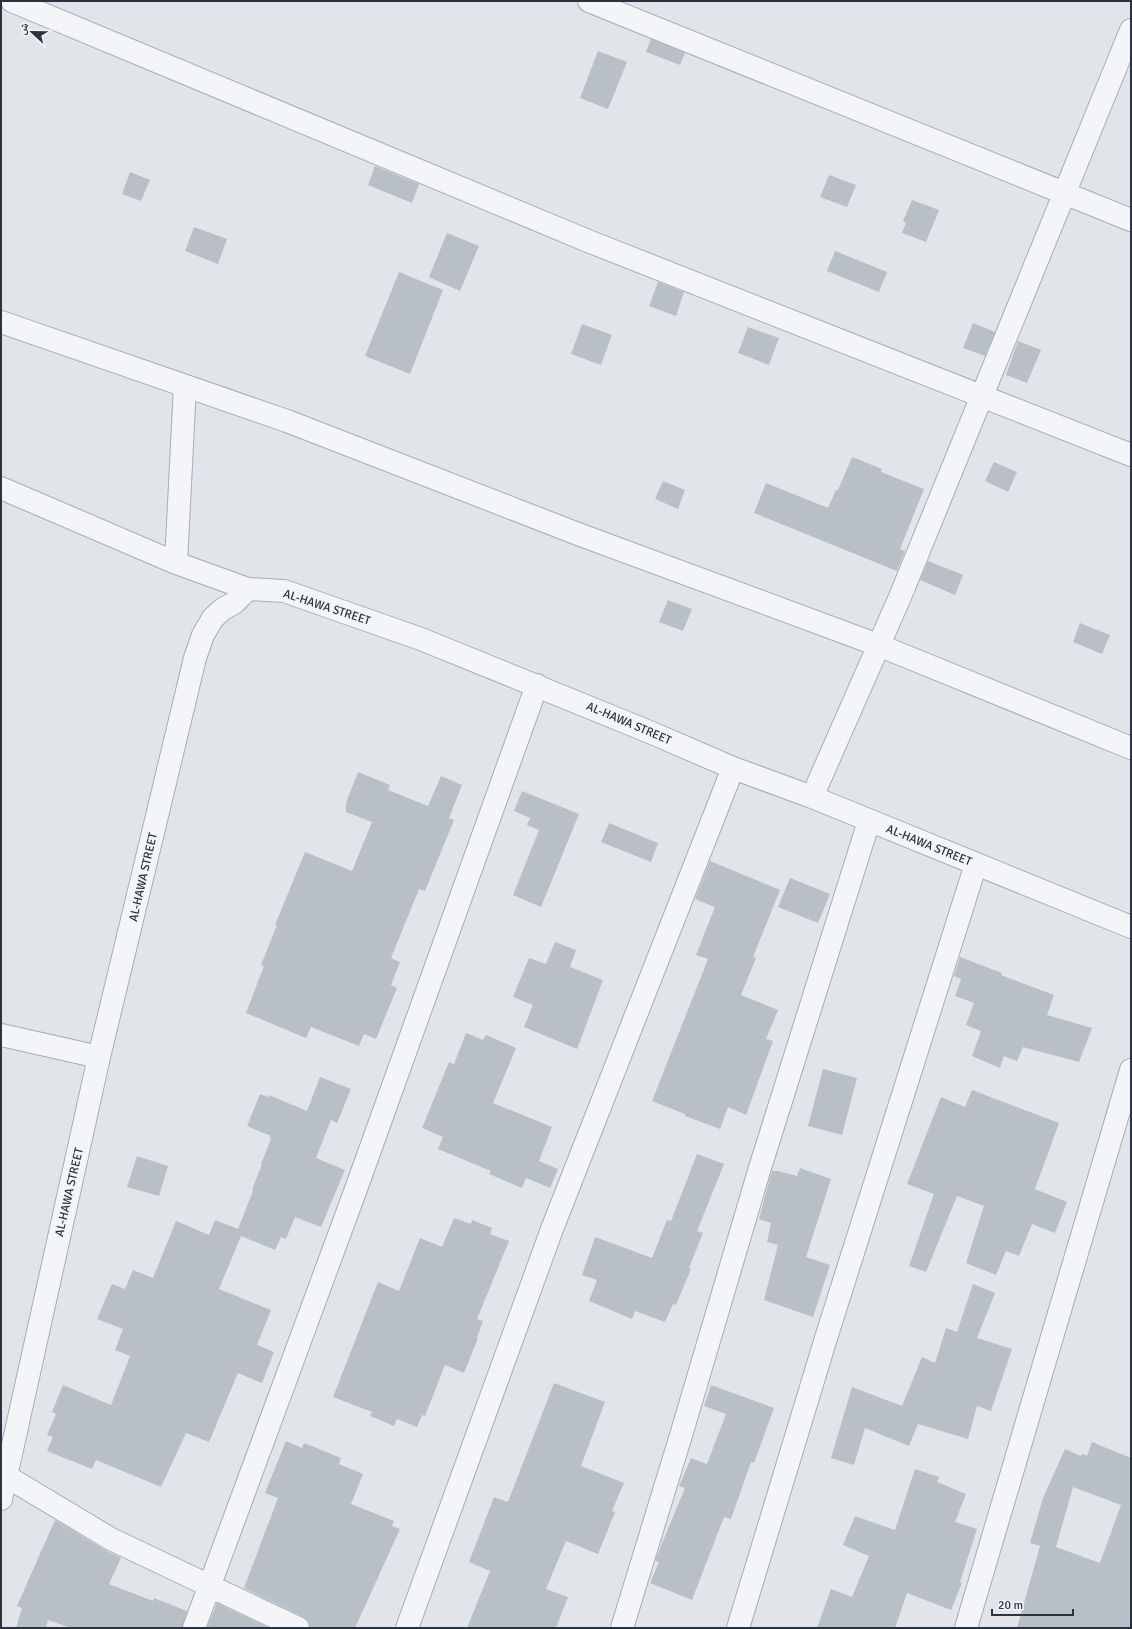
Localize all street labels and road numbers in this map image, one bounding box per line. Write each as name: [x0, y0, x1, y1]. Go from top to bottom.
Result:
street label: AL-HAWA STREET: [281, 586, 372, 629]
street label: AL-HAWA STREET: [584, 699, 674, 748]
street label: AL-HAWA STREET: [884, 821, 974, 869]
street label: AL-HAWA STREET: [126, 831, 161, 923]
street label: AL-HAWA STREET: [52, 1146, 87, 1238]

